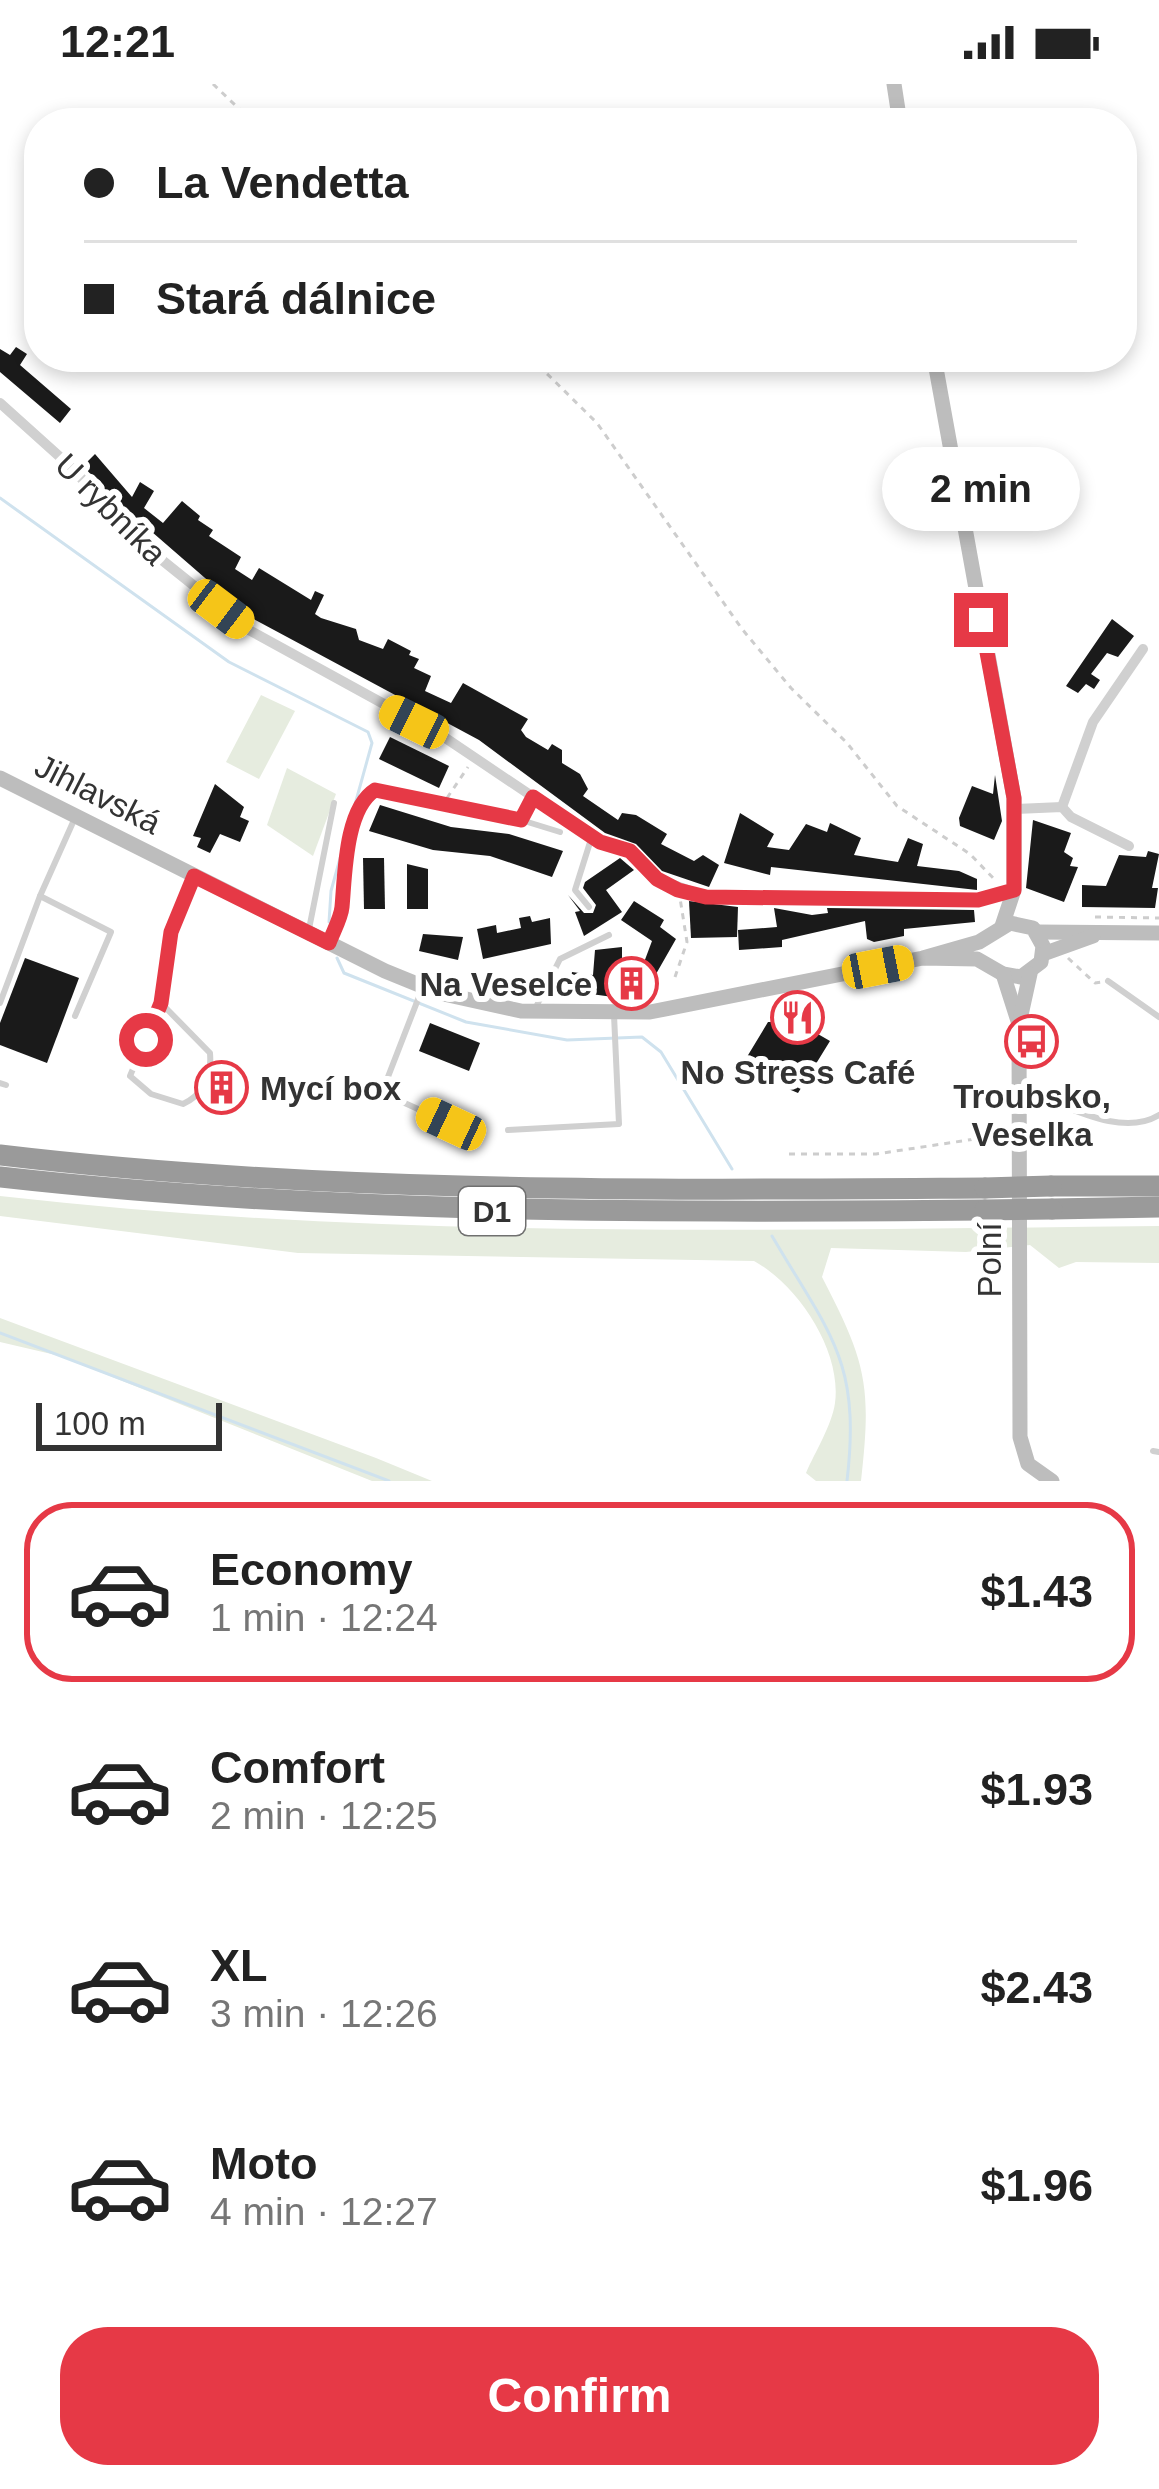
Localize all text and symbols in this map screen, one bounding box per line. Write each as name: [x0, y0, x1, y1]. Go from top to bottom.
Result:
text: 12:21: [60, 16, 175, 67]
text: La Vendetta: [156, 157, 409, 208]
text: Stará dálnice: [156, 273, 436, 324]
street label: U rybníka: [48, 446, 174, 572]
callout: 2 min: [882, 446, 1080, 530]
text: 2 min: [930, 467, 1032, 510]
car: [181, 573, 261, 645]
route end: [954, 593, 1008, 647]
car: [374, 690, 454, 754]
street label: Jihlavská: [29, 747, 167, 842]
car: [839, 942, 917, 992]
building icon: Na Veselce: [603, 956, 659, 1012]
place label: Na Veselce: [420, 966, 592, 1003]
restaurant icon: No Stress Café: [770, 990, 826, 1046]
route start: [119, 1013, 173, 1067]
bus stop icon: Troubsko, Veselka: [1004, 1014, 1060, 1070]
place label: No Stress Café: [681, 1054, 915, 1091]
building icon: Mycí box: [193, 1060, 249, 1116]
place label: Mycí box: [260, 1070, 402, 1107]
place label: Troubsko, Veselka: [953, 1078, 1111, 1153]
car: [411, 1092, 491, 1156]
road number: D1: [459, 1187, 525, 1235]
street label: Polní: [971, 1222, 1008, 1298]
scale bar: [36, 1397, 222, 1450]
text: 100 m: [54, 1405, 146, 1442]
icon: car: [66, 1538, 174, 1646]
text: Economy: [210, 1544, 413, 1595]
text: $1.43: [980, 1566, 1093, 1617]
text: 1 min · 12:24: [210, 1596, 438, 1639]
icon: car: [66, 1736, 174, 1844]
text: Comfort: [210, 1742, 385, 1793]
text: $1.93: [980, 1764, 1093, 1815]
text: 2 min · 12:25: [210, 1794, 438, 1837]
icon: car: [66, 1934, 174, 2042]
text: XL: [210, 1940, 268, 1991]
text: $2.43: [980, 1962, 1093, 2013]
text: 3 min · 12:26: [210, 1992, 438, 2035]
icon: car: [66, 2132, 174, 2240]
text: Moto: [210, 2138, 317, 2189]
text: $1.96: [980, 2160, 1093, 2211]
text: 4 min · 12:27: [210, 2190, 438, 2233]
button: Confirm: [60, 2327, 1099, 2465]

